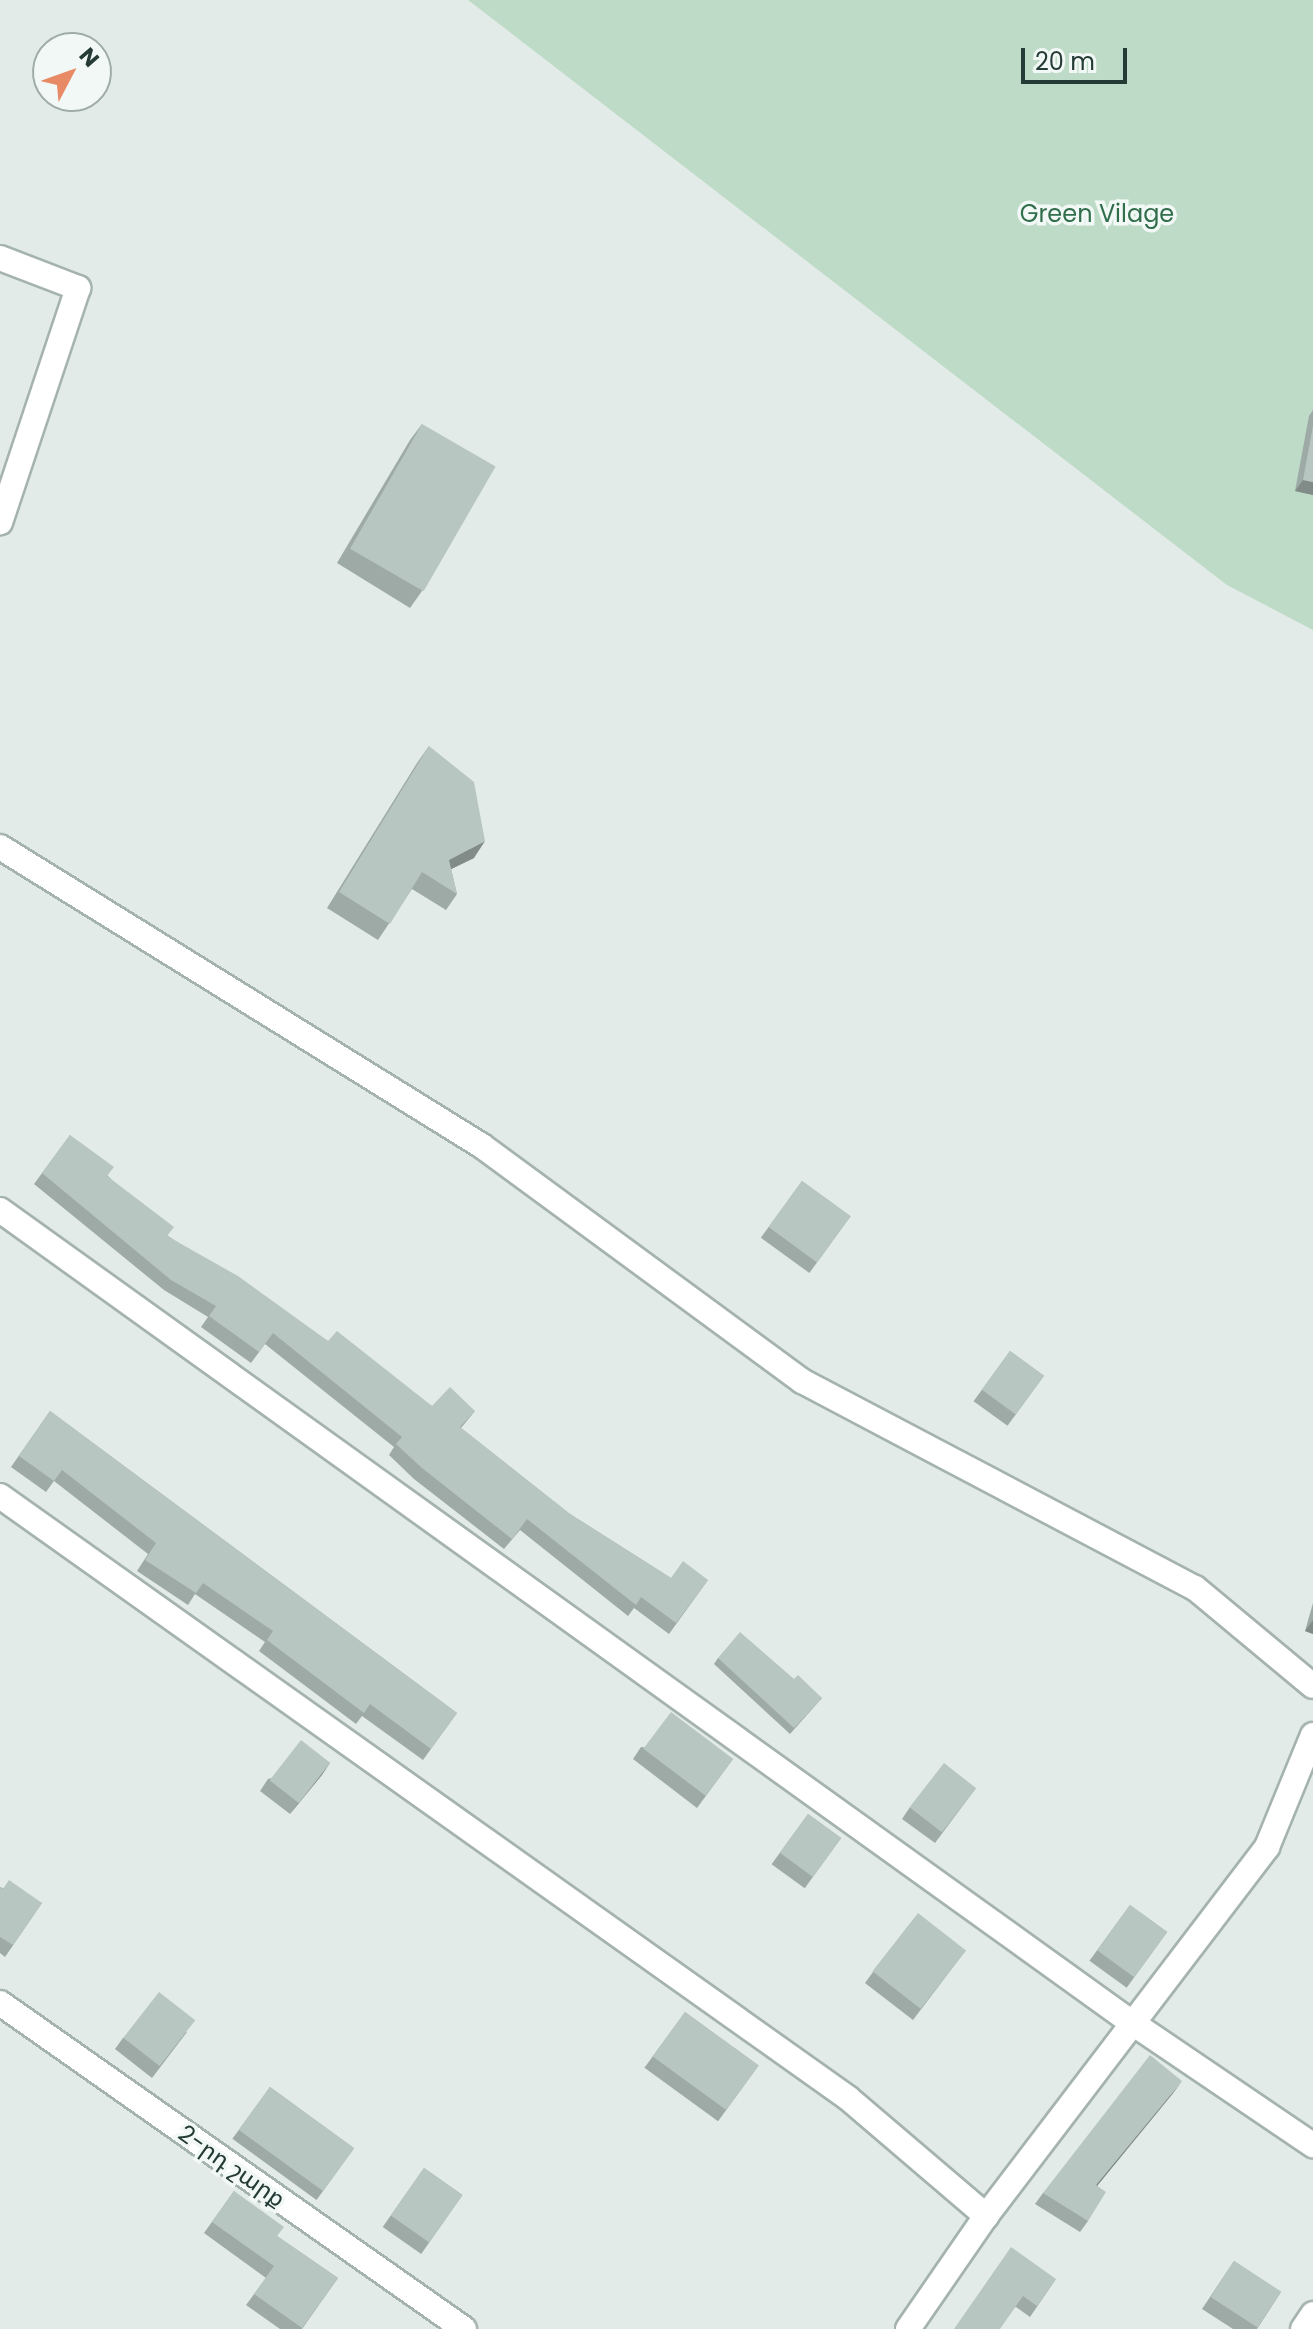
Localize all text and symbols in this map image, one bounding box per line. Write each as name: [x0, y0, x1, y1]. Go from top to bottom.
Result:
north arrow: [32, 32, 112, 112]
scale bar: [1025, 32, 1131, 82]
text: N: [72, 41, 106, 74]
text: 20 m: [1035, 45, 1095, 78]
park label: Green Vilage: [1020, 200, 1174, 228]
street label: 2-րդ շարք: [173, 2119, 291, 2213]

